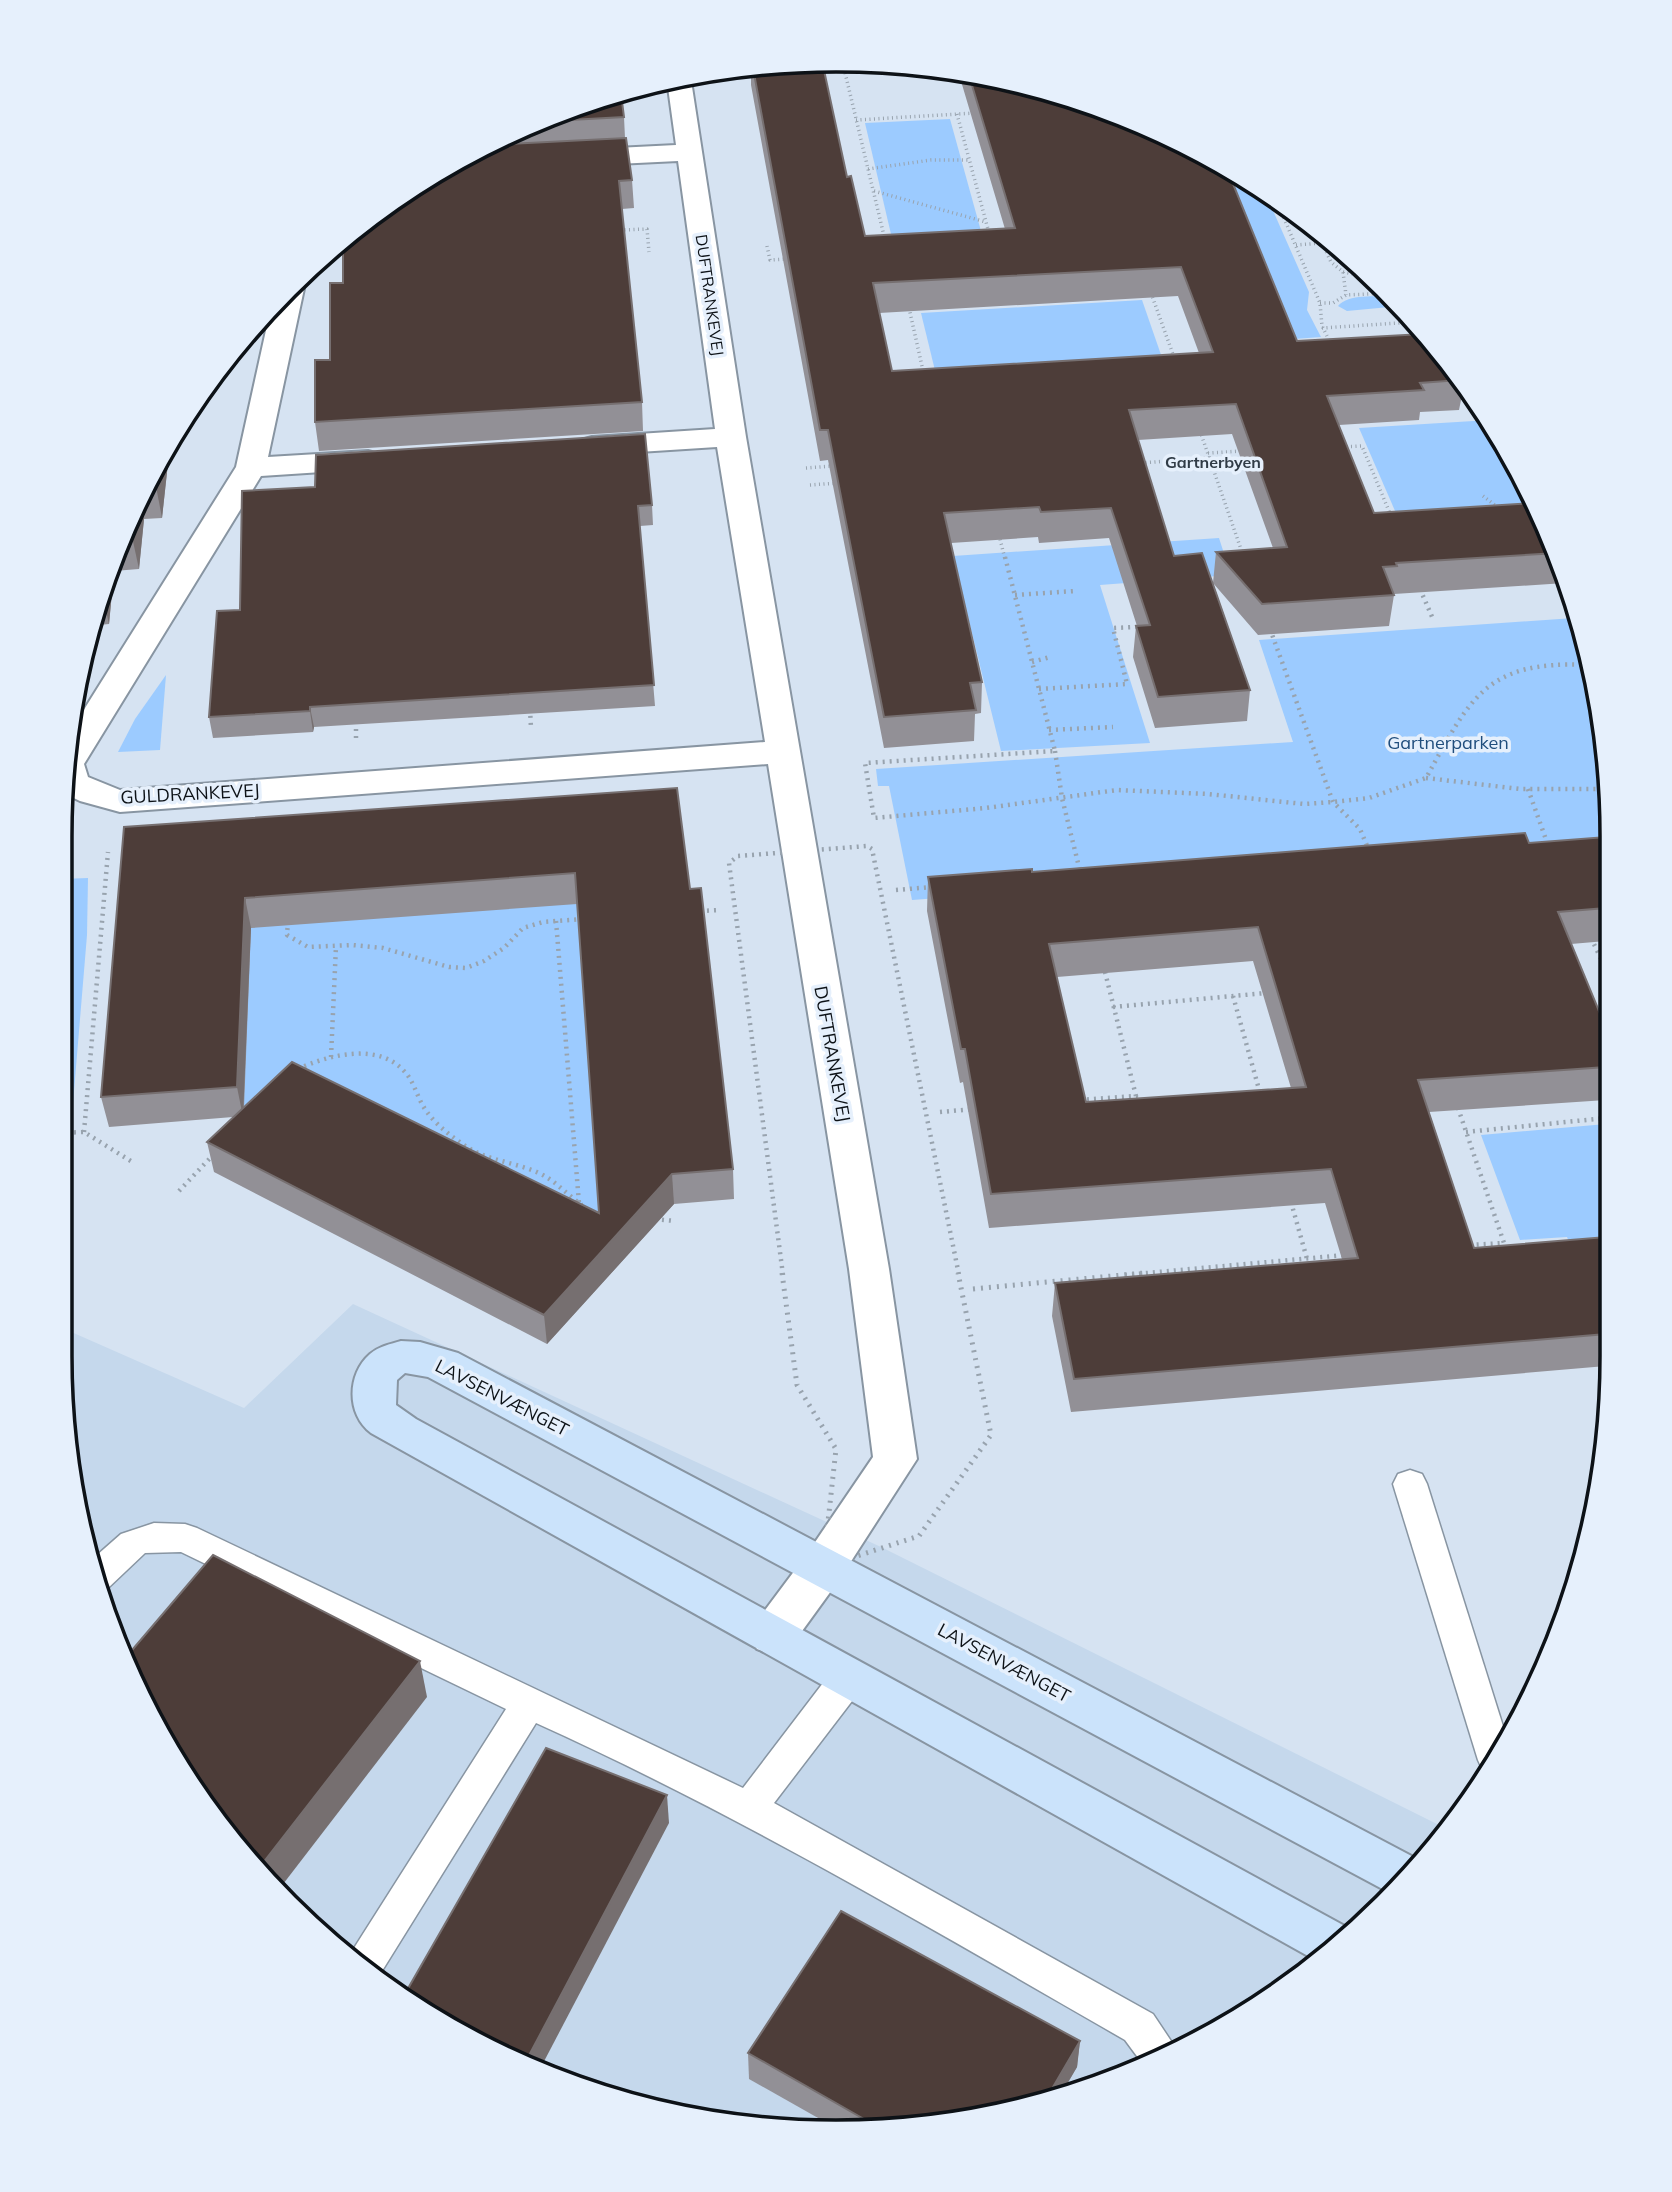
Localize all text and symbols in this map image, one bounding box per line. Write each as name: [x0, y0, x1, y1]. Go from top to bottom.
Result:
street label: DUFTRANKEVEJ: [692, 233, 728, 357]
district label: Gartnerbyen: [1165, 452, 1261, 472]
park label: Gartnerparken: [1387, 731, 1509, 754]
street label: GULDRANKEVEJ: [120, 778, 260, 809]
street label: DUFTRANKEVEJ: [809, 984, 856, 1124]
street label: LAVSENVÆNGET: [432, 1354, 573, 1441]
street label: LAVSENVÆNGET: [934, 1618, 1075, 1707]

